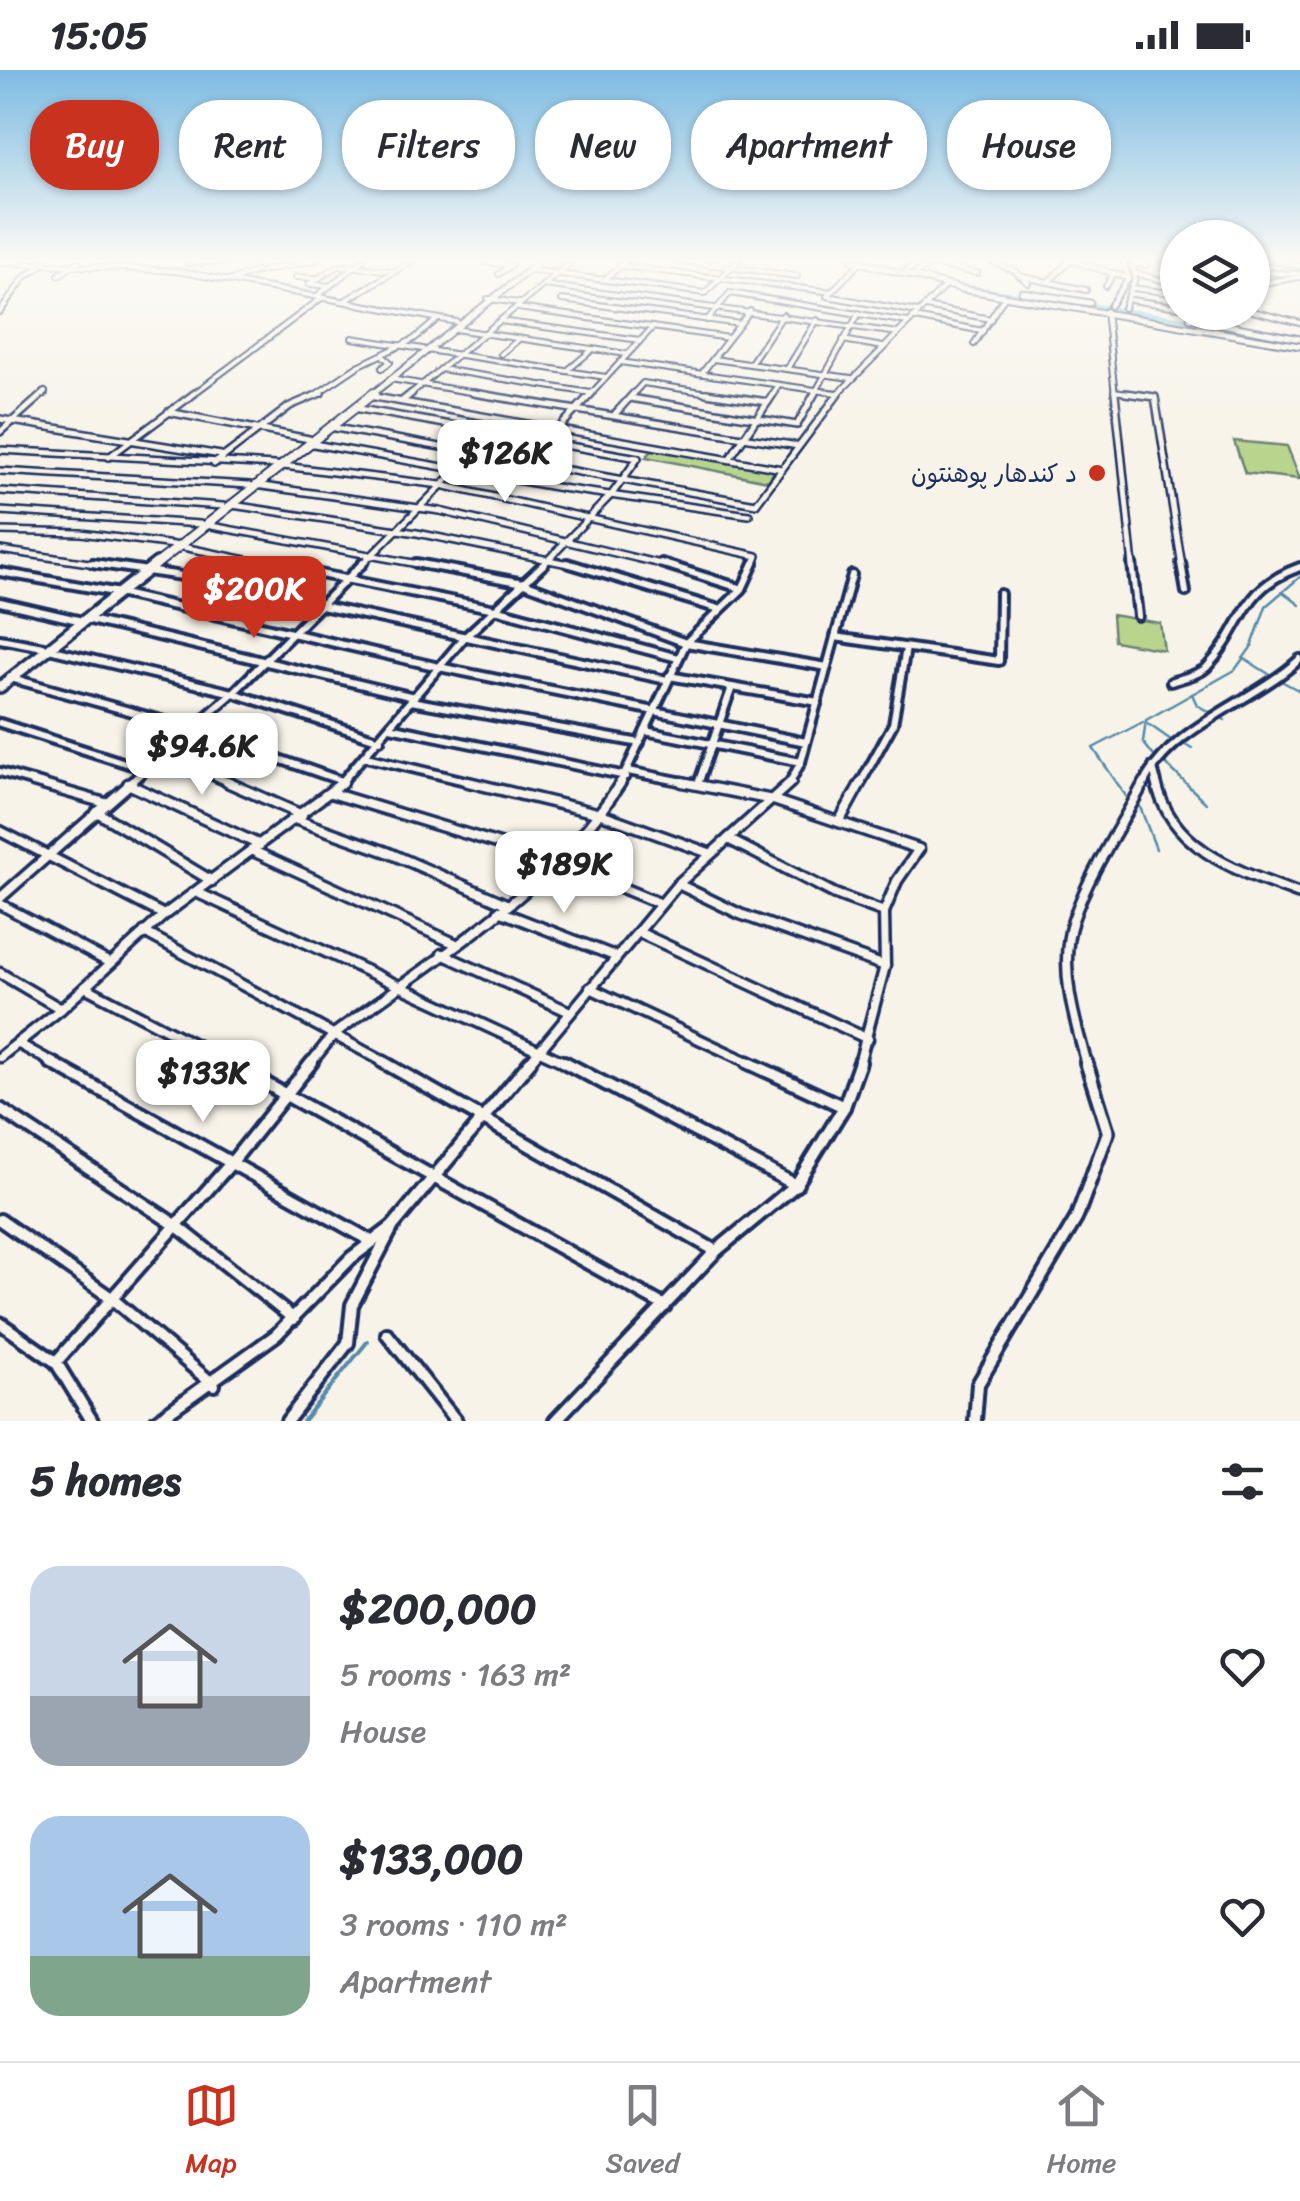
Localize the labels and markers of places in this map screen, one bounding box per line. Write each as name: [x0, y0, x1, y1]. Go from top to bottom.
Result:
pin: $126K: [435, 420, 575, 505]
place label: د کندهار پوهنتون: [911, 451, 1077, 496]
marker: د کندهار پوهنتون: [1086, 462, 1108, 484]
pin: $200K: [184, 556, 324, 641]
pin: $94.6K: [121, 713, 283, 798]
pin: $189K: [494, 831, 634, 916]
pin: $133K: [133, 1040, 273, 1125]

